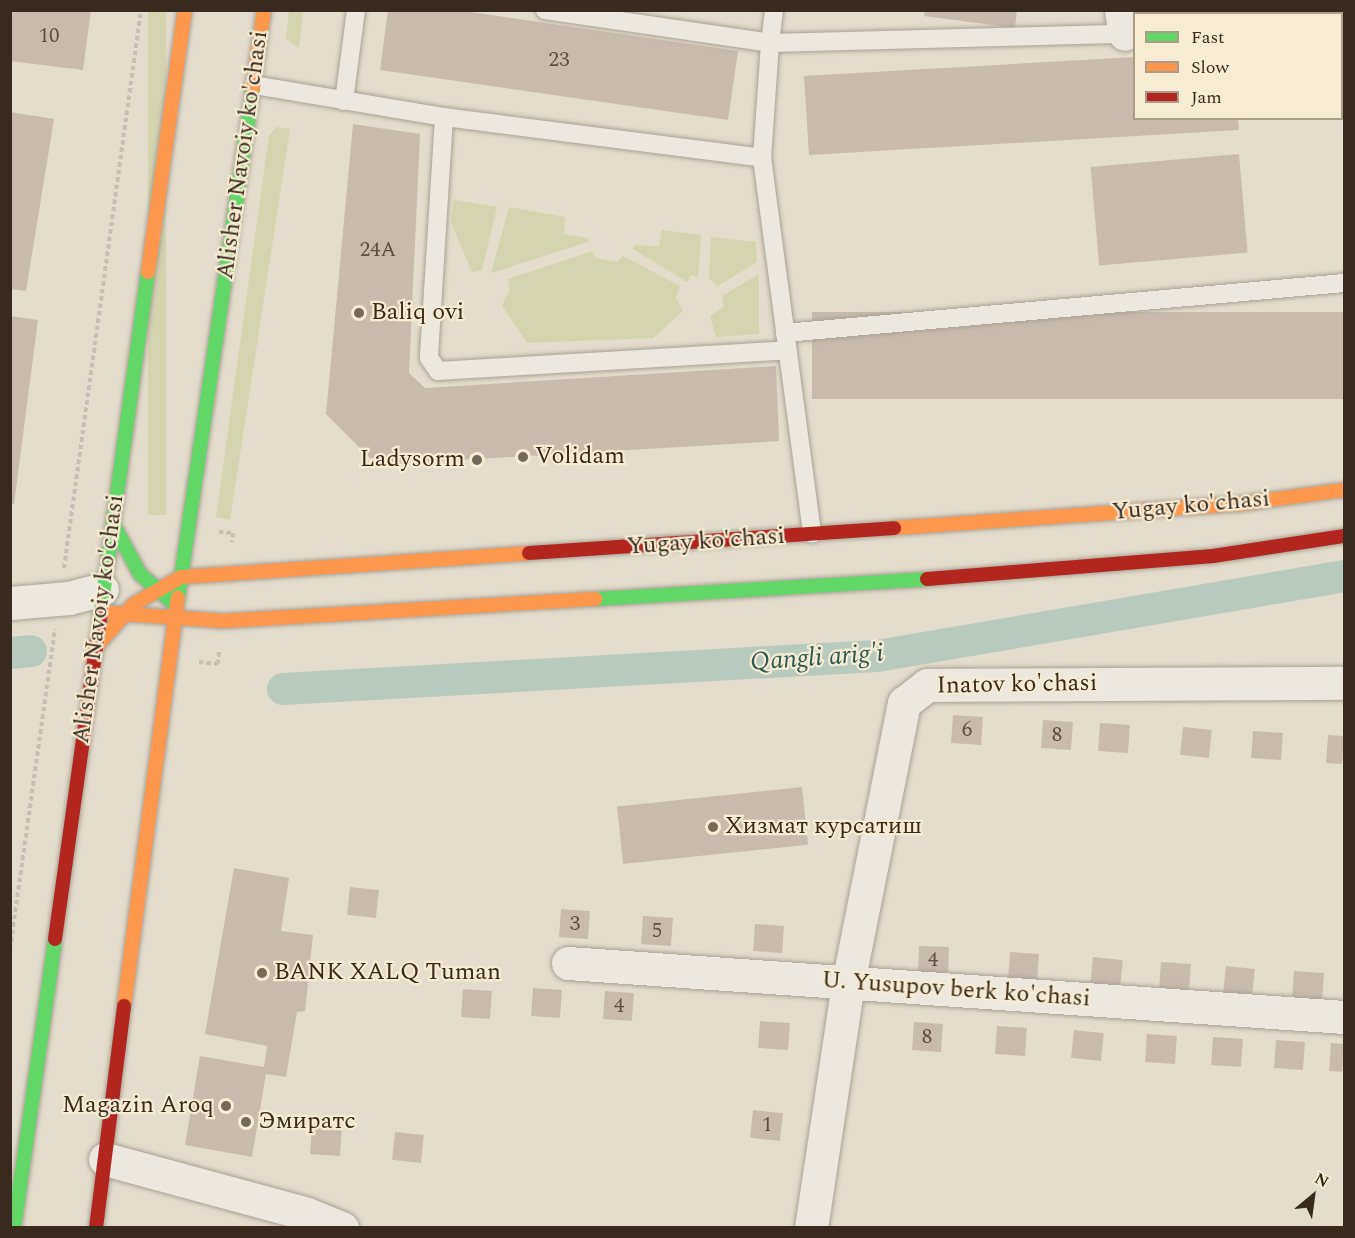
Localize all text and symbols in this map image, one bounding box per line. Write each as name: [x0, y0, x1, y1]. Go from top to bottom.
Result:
legend: [1133, 12, 1343, 120]
house number: 10: [39, 23, 59, 49]
text: Fast: [1191, 24, 1224, 51]
street label: Alisher Navoiy ko'chasi: [211, 29, 275, 281]
house number: 23: [549, 47, 569, 73]
text: Slow: [1191, 54, 1229, 81]
text: Jam: [1191, 84, 1222, 111]
house number: 24A: [360, 237, 396, 263]
place label: Baliq ovi: [371, 299, 464, 327]
marker: Baliq ovi: [352, 306, 366, 320]
place label: Volidam: [535, 443, 625, 471]
place label: Ladysorm: [360, 446, 465, 474]
marker: Volidam: [516, 450, 530, 464]
marker: Ladysorm: [470, 453, 484, 467]
street label: Yugay ko'chasi: [1111, 485, 1271, 527]
street label: Alisher Navoiy ko'chasi: [67, 493, 131, 745]
street label: Yugay ko'chasi: [626, 522, 786, 562]
water label: Qangli arig'i: [749, 638, 885, 678]
street label: Inatov ko'chasi: [936, 669, 1098, 701]
house number: 6: [962, 717, 972, 743]
house number: 8: [1052, 722, 1062, 748]
place label: Хизмат курсатиш: [725, 813, 921, 841]
marker: Хизмат курсатиш: [706, 820, 720, 834]
house number: 3: [570, 911, 580, 937]
house number: 5: [652, 918, 662, 944]
house number: 4: [928, 947, 938, 973]
place label: BANK XALQ Tuman: [274, 959, 501, 987]
marker: BANK XALQ Tuman: [255, 966, 269, 980]
street label: U. Yusupov berk ko'chasi: [821, 966, 1091, 1014]
house number: 4: [614, 993, 624, 1019]
house number: 8: [922, 1024, 932, 1050]
place label: Magazin Aroq: [62, 1092, 214, 1120]
marker: Magazin Aroq: [219, 1099, 233, 1113]
place label: Эмиратс: [258, 1108, 356, 1136]
house number: 1: [762, 1112, 772, 1138]
marker: Эмиратс: [239, 1115, 253, 1129]
north arrow: [1283, 1166, 1343, 1226]
text: N: [1310, 1167, 1333, 1194]

